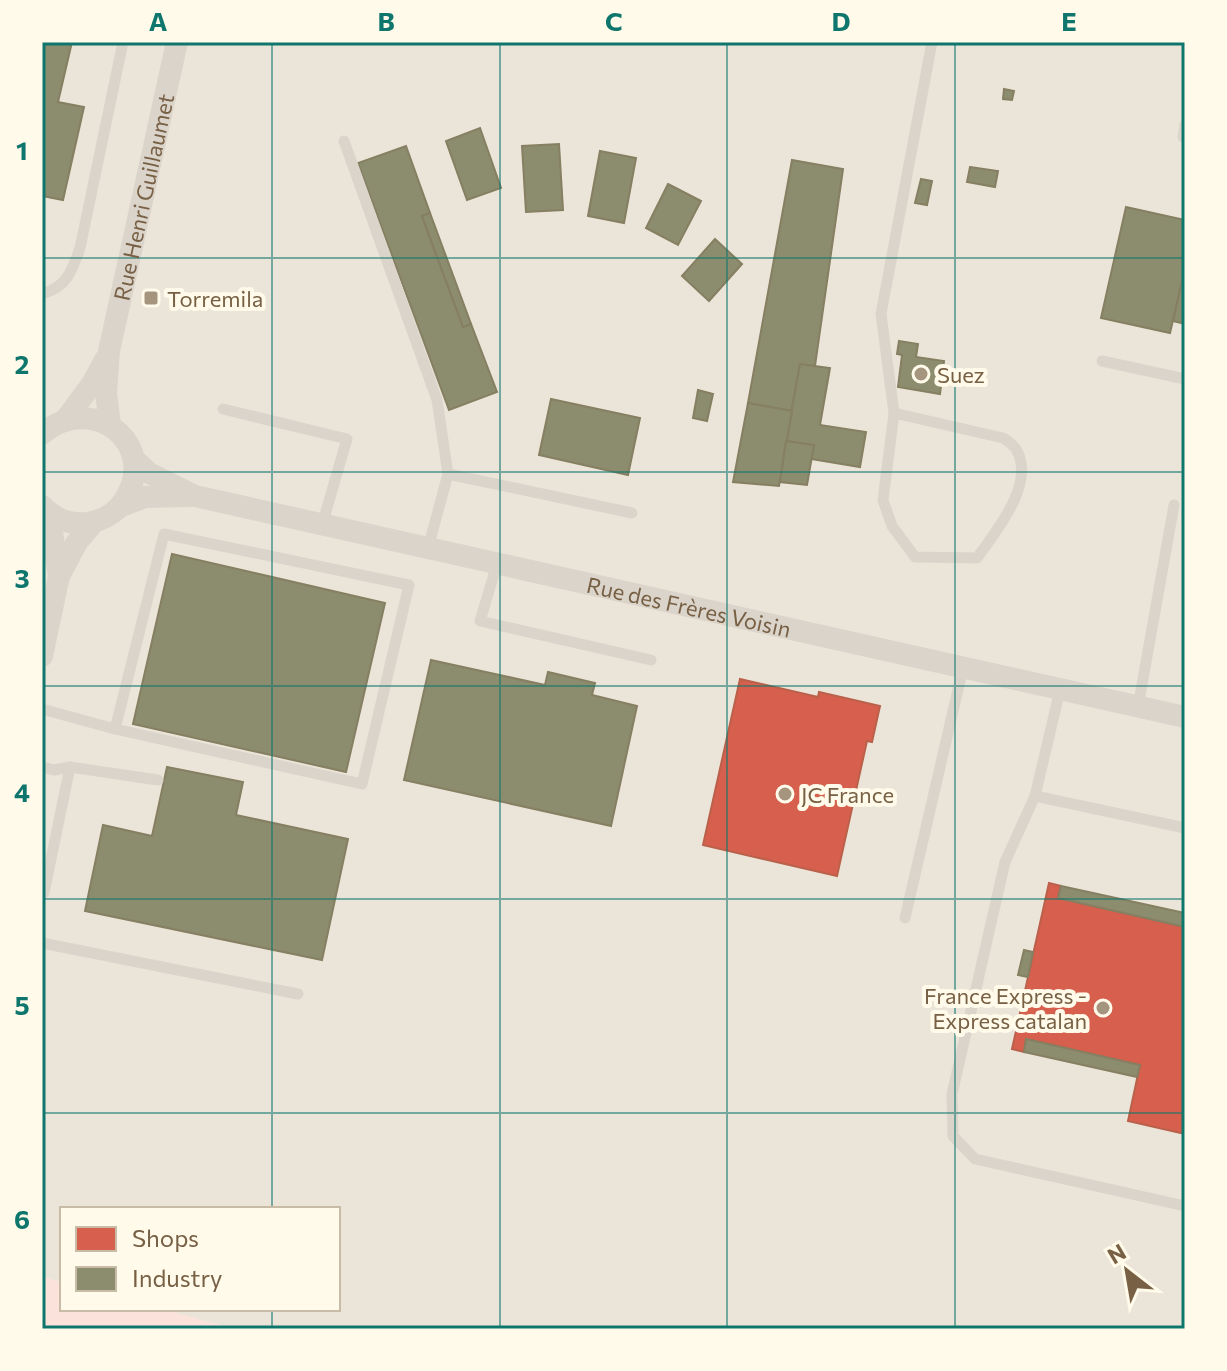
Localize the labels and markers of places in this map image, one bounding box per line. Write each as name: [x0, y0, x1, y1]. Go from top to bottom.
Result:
place label: Torremila: [167, 285, 263, 312]
marker: Torremila: [142, 289, 160, 307]
place label: Suez: [937, 361, 985, 388]
marker: Suez: [912, 365, 930, 383]
place label: JC France: [801, 781, 894, 808]
marker: JC France: [776, 785, 794, 803]
place label: France Express - Express catalan: [924, 982, 1087, 1034]
marker: France Express - Express catalan: [1094, 999, 1112, 1017]

